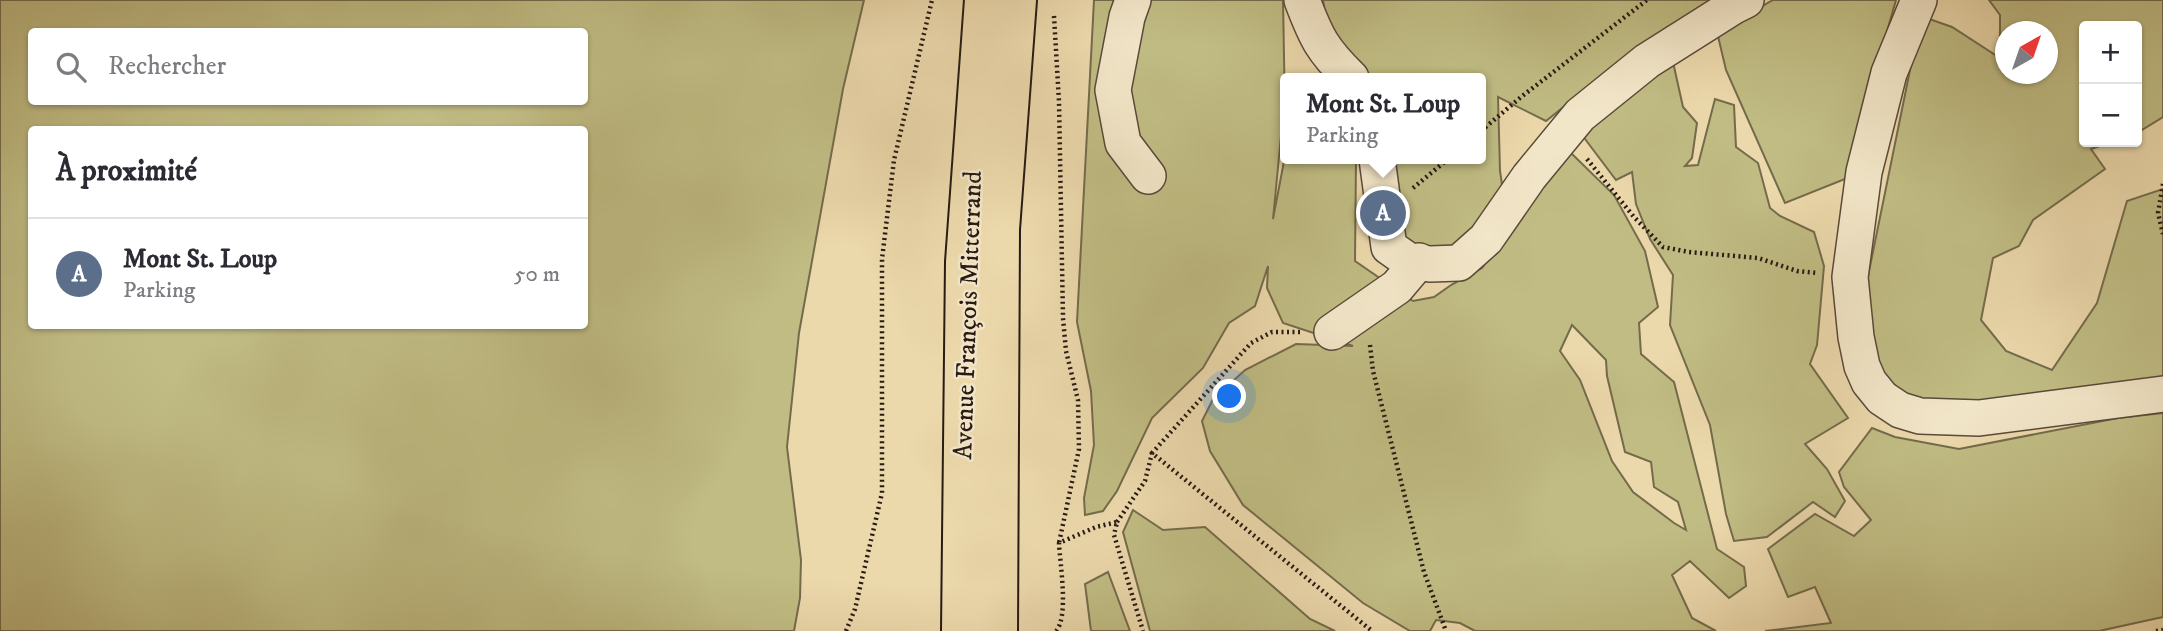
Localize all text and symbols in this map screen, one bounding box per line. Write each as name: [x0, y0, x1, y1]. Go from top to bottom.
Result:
north arrow: [1995, 21, 2058, 84]
map controls: [2079, 21, 2142, 147]
button: +: [2079, 21, 2142, 84]
search box: [28, 28, 588, 105]
icon: search: [52, 48, 90, 86]
text: Rechercher: [108, 50, 226, 83]
popup: [1280, 73, 1486, 164]
button: −: [2079, 84, 2142, 147]
text: Mont St. Loup: [1306, 88, 1460, 121]
text: Parking: [1306, 121, 1378, 150]
text: À proximité: [56, 153, 197, 190]
street label: Avenue François Mitterrand: [947, 170, 990, 460]
pin: A: [1360, 187, 1406, 239]
text: Mont St. Loup: [123, 243, 277, 276]
text: A: [72, 260, 86, 289]
text: 50 m: [514, 260, 560, 289]
text: Parking: [123, 276, 195, 305]
your location: [1212, 379, 1246, 413]

